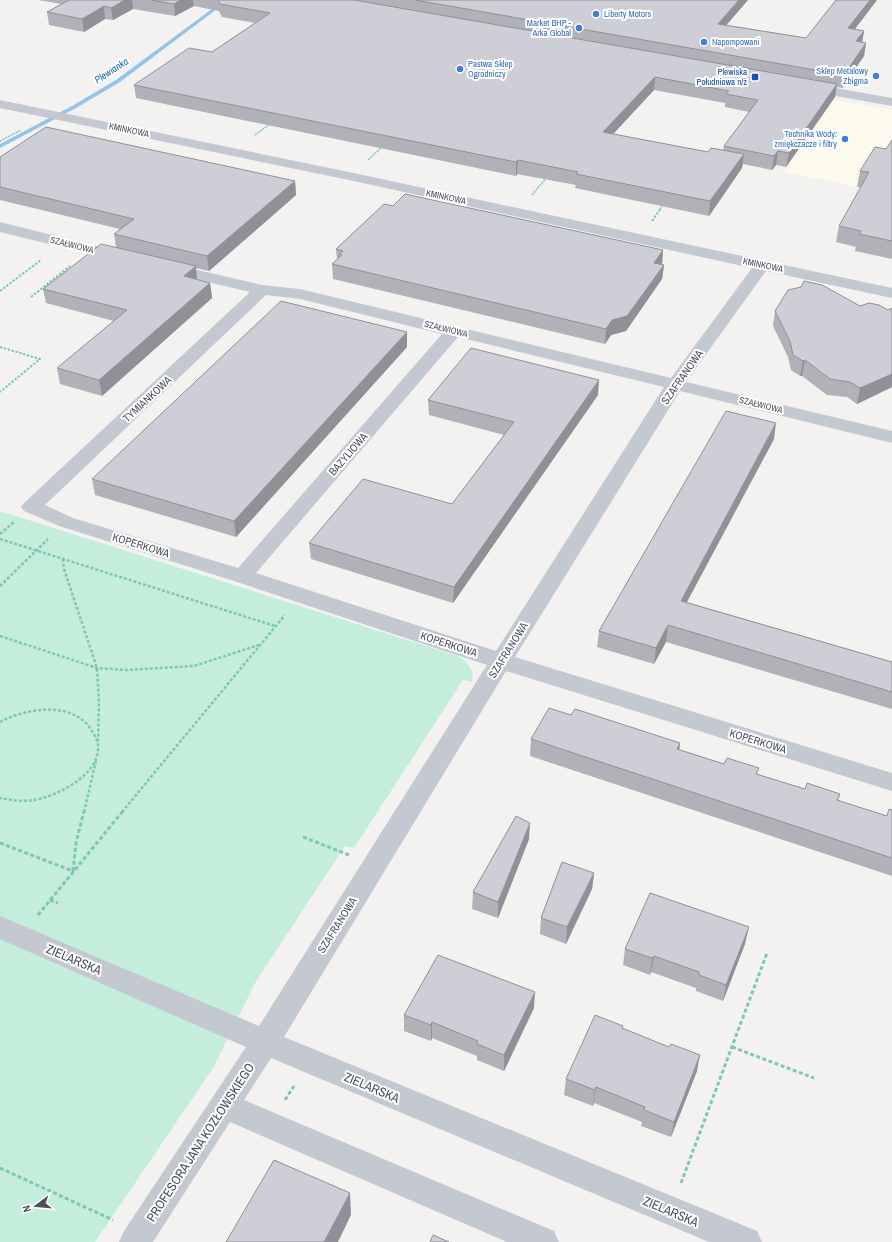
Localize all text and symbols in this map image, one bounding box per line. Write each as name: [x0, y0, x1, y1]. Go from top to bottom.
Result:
place label: Liberty Motors: [604, 8, 651, 20]
marker: Liberty Motors: [591, 9, 601, 19]
place label: Market BHP - Arka Global: [527, 17, 572, 39]
marker: Market BHP - Arka Global: [574, 23, 584, 33]
place label: Napompowani: [712, 36, 760, 48]
marker: Napompowani: [699, 37, 709, 47]
water label: Plewianka: [92, 54, 131, 86]
place label: Pastwa Sklep Ogrodniczy: [468, 58, 513, 80]
marker: Pastwa Sklep Ogrodniczy: [455, 64, 465, 74]
place label: Sklep Metalowy Zbigma: [816, 65, 868, 87]
place label: Plewiska Południowa n/ż: [697, 66, 747, 88]
marker: Sklep Metalowy Zbigma: [871, 71, 881, 81]
marker: Plewiska Południowa n/ż: [750, 72, 760, 82]
street label: KMINKOWA: [108, 120, 150, 140]
place label: Technika Wody: zmiękczacze i filtry: [774, 128, 837, 150]
marker: Technika Wody: zmiękczacze i filtry: [840, 134, 850, 144]
street label: KMINKOWA: [425, 187, 467, 207]
street label: SZAŁWIOWA: [49, 234, 95, 256]
street label: KMINKOWA: [742, 255, 784, 275]
street label: SZAŁWIOWA: [423, 318, 469, 340]
street label: SZAFRANOWA: [658, 346, 706, 407]
street label: TYMIANKOWA: [120, 372, 175, 425]
street label: SZAŁWIOWA: [738, 394, 784, 416]
street label: BAZYLIOWA: [326, 429, 371, 478]
street label: KOPERKOWA: [111, 530, 172, 561]
street label: SZAFRANOWA: [485, 619, 531, 681]
street label: KOPERKOWA: [419, 628, 480, 660]
street label: KOPERKOWA: [728, 726, 789, 757]
street label: SZAFRANOWA: [314, 894, 360, 956]
street label: ZIELARSKA: [43, 940, 105, 979]
street label: PROFESORA JANA KOZŁOWSKIEGO: [143, 1060, 258, 1225]
street label: ZIELARSKA: [341, 1068, 403, 1107]
north arrow: [16, 1186, 56, 1226]
street label: ZIELARSKA: [640, 1192, 702, 1231]
text: N: [19, 1204, 34, 1214]

